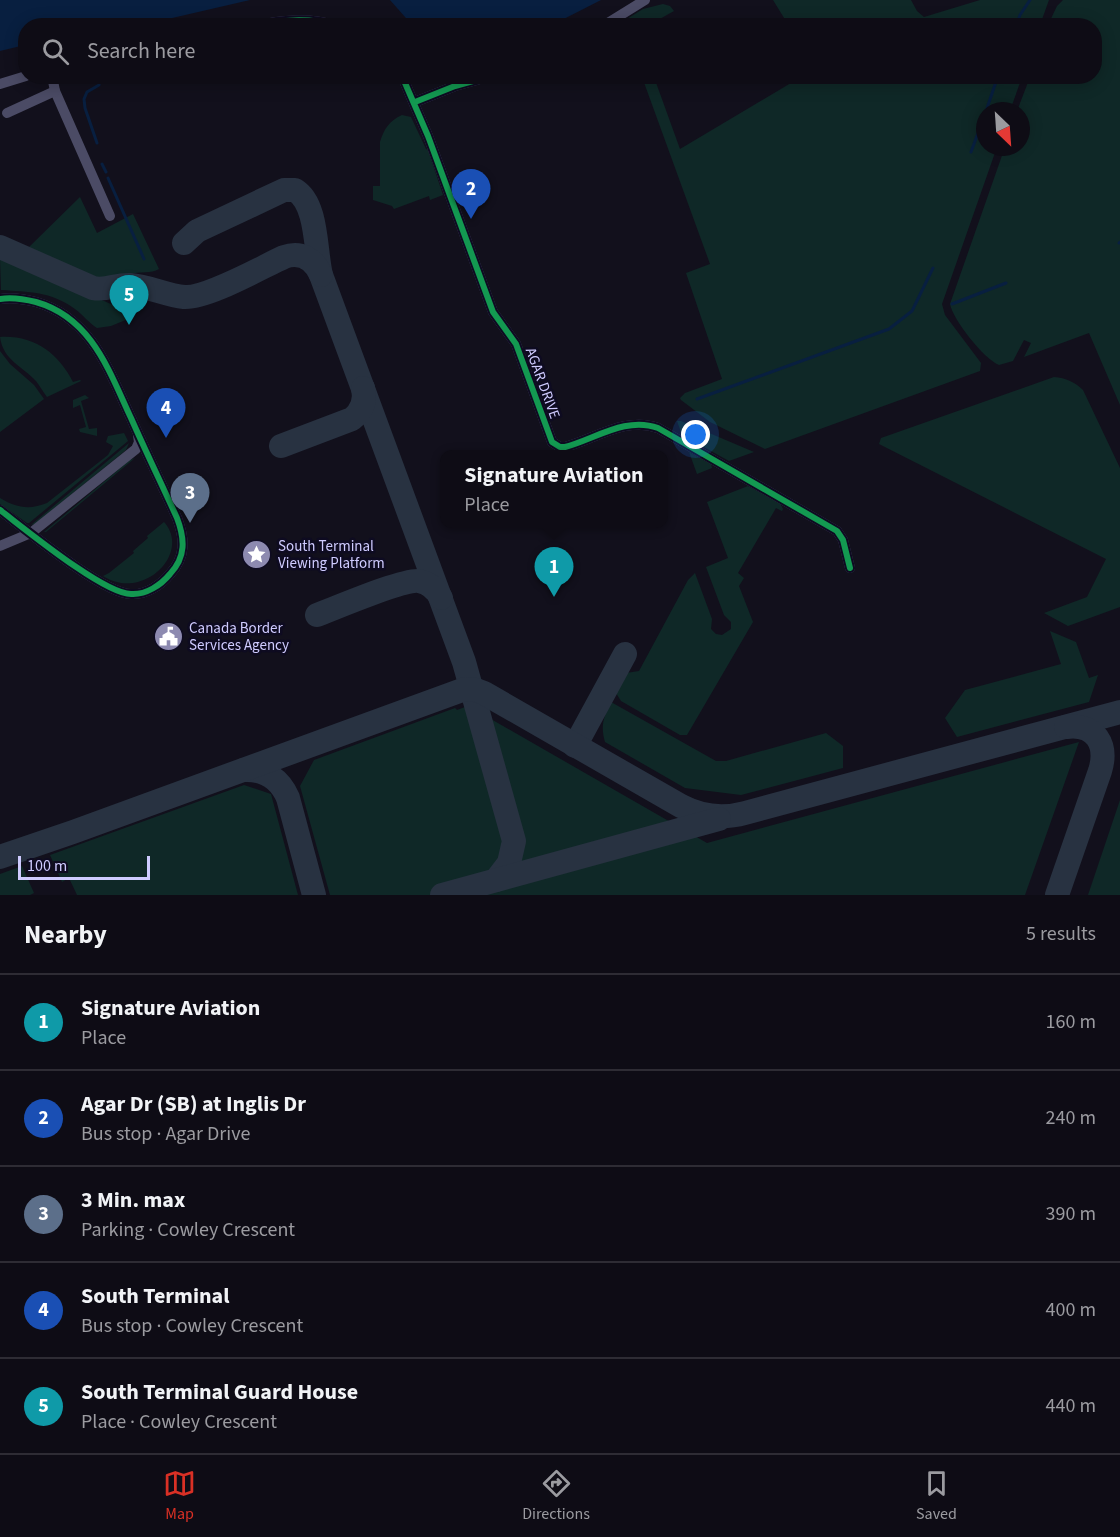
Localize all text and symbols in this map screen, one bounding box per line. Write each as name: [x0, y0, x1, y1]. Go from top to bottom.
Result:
search box: [18, 18, 1102, 84]
icon: search: [39, 35, 72, 68]
text: Search here: [87, 35, 195, 67]
north arrow: [976, 102, 1030, 156]
pin: 2: [452, 170, 490, 219]
pin: 5: [110, 276, 148, 325]
street label: AGAR DRIVE: [520, 345, 565, 422]
pin: 4: [146, 388, 186, 438]
your location: [681, 420, 710, 449]
popup: [440, 450, 668, 528]
text: Signature Aviation: [464, 459, 644, 491]
pin: 3: [170, 474, 210, 523]
text: Place: [464, 491, 509, 519]
place label: South Terminal Viewing Platform: [278, 536, 385, 574]
place icon: South Terminal Viewing Platform: [241, 539, 273, 571]
pin: 1: [534, 548, 574, 597]
place label: Canada Border Services Agency: [189, 618, 289, 656]
public building icon: Canada Border Services Agency: [152, 621, 184, 653]
scale bar: [18, 853, 150, 881]
text: 100 m: [27, 855, 67, 877]
text: Nearby: [24, 916, 107, 953]
text: 5 results: [1026, 920, 1096, 948]
text: Signature Aviation: [81, 992, 260, 1024]
text: 1: [38, 1008, 49, 1036]
text: 160 m: [1046, 1008, 1096, 1036]
text: Place: [81, 1024, 126, 1052]
text: Agar Dr (SB) at Inglis Dr: [81, 1088, 306, 1120]
text: 2: [38, 1104, 49, 1132]
text: 240 m: [1046, 1104, 1096, 1132]
text: Bus stop · Agar Drive: [81, 1120, 250, 1148]
text: 3 Min. max: [81, 1184, 185, 1216]
text: 3: [38, 1200, 49, 1228]
text: 390 m: [1046, 1200, 1096, 1228]
text: Parking · Cowley Crescent: [81, 1216, 295, 1244]
text: South Terminal: [81, 1280, 229, 1312]
text: 4: [38, 1296, 49, 1324]
text: 400 m: [1046, 1296, 1096, 1324]
text: Bus stop · Cowley Crescent: [81, 1312, 303, 1340]
text: South Terminal Guard House: [81, 1376, 358, 1408]
text: 5: [38, 1392, 49, 1420]
text: 440 m: [1046, 1392, 1096, 1420]
text: Place · Cowley Crescent: [81, 1408, 277, 1436]
tab: Map: [163, 1467, 196, 1525]
tab: Directions: [522, 1467, 590, 1525]
tab: Saved: [916, 1467, 957, 1525]

